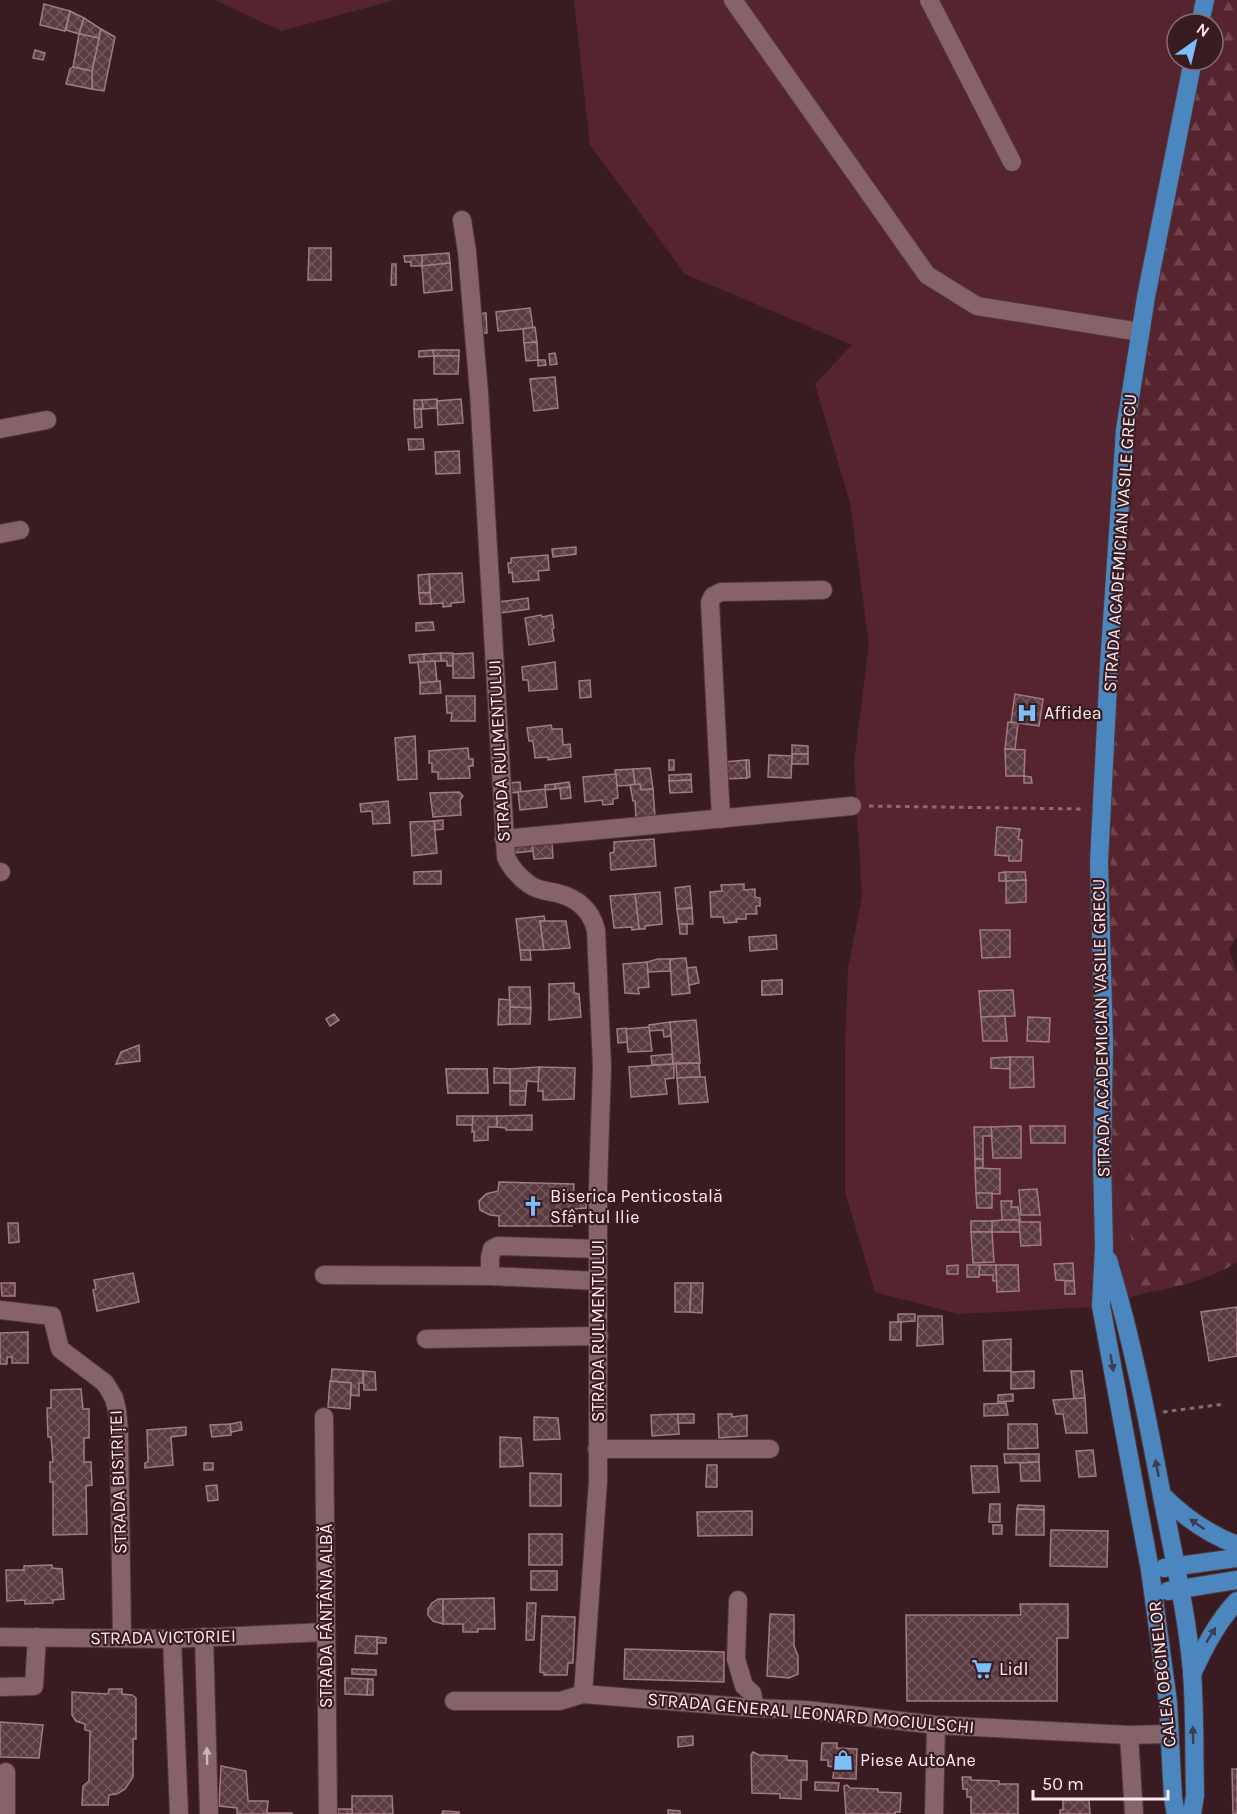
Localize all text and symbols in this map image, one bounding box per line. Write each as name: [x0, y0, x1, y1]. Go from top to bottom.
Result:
north arrow: [1165, 12, 1225, 72]
text: N: [1193, 19, 1213, 41]
street label: STRADA ACADEMICIAN VASILE GRECU: [1099, 393, 1141, 693]
street label: STRADA RULMENTULUI: [483, 659, 515, 843]
hospital icon: Affidea: [1015, 701, 1039, 725]
place label: Affidea: [1044, 702, 1102, 724]
street label: STRADA ACADEMICIAN VASILE GRECU: [1087, 878, 1115, 1178]
place label: Biserica Penticostală Sfântul Ilie: [550, 1185, 723, 1228]
church icon: Biserica Penticostală Sfântul Ilie: [521, 1194, 545, 1218]
street label: STRADA RULMENTULUI: [587, 1240, 609, 1422]
one-way arrow: [1107, 1354, 1116, 1373]
street label: STRADA BISTRIȚEI: [104, 1410, 132, 1554]
one-way arrow: [1152, 1458, 1161, 1477]
one-way arrow: [1189, 1518, 1205, 1530]
street label: STRADA FÂNTÂNA ALBĂ: [315, 1524, 337, 1708]
street label: CALEA OBCINELOR: [1143, 1600, 1181, 1748]
street label: STRADA VICTORIEI: [90, 1625, 236, 1649]
one-way arrow: [1206, 1627, 1217, 1643]
supermarket icon: Lidl: [970, 1657, 994, 1681]
place label: Lidl: [999, 1658, 1028, 1680]
street label: STRADA GENERAL LEONARD MOCIULSCHI: [647, 1688, 975, 1738]
one-way arrow: [1189, 1725, 1198, 1744]
one-way arrow: [202, 1746, 212, 1765]
shop icon: Piese AutoAne: [831, 1748, 855, 1772]
place label: Piese AutoAne: [860, 1749, 976, 1771]
scale bar: [1033, 1763, 1168, 1801]
text: 50 m: [1042, 1773, 1084, 1795]

